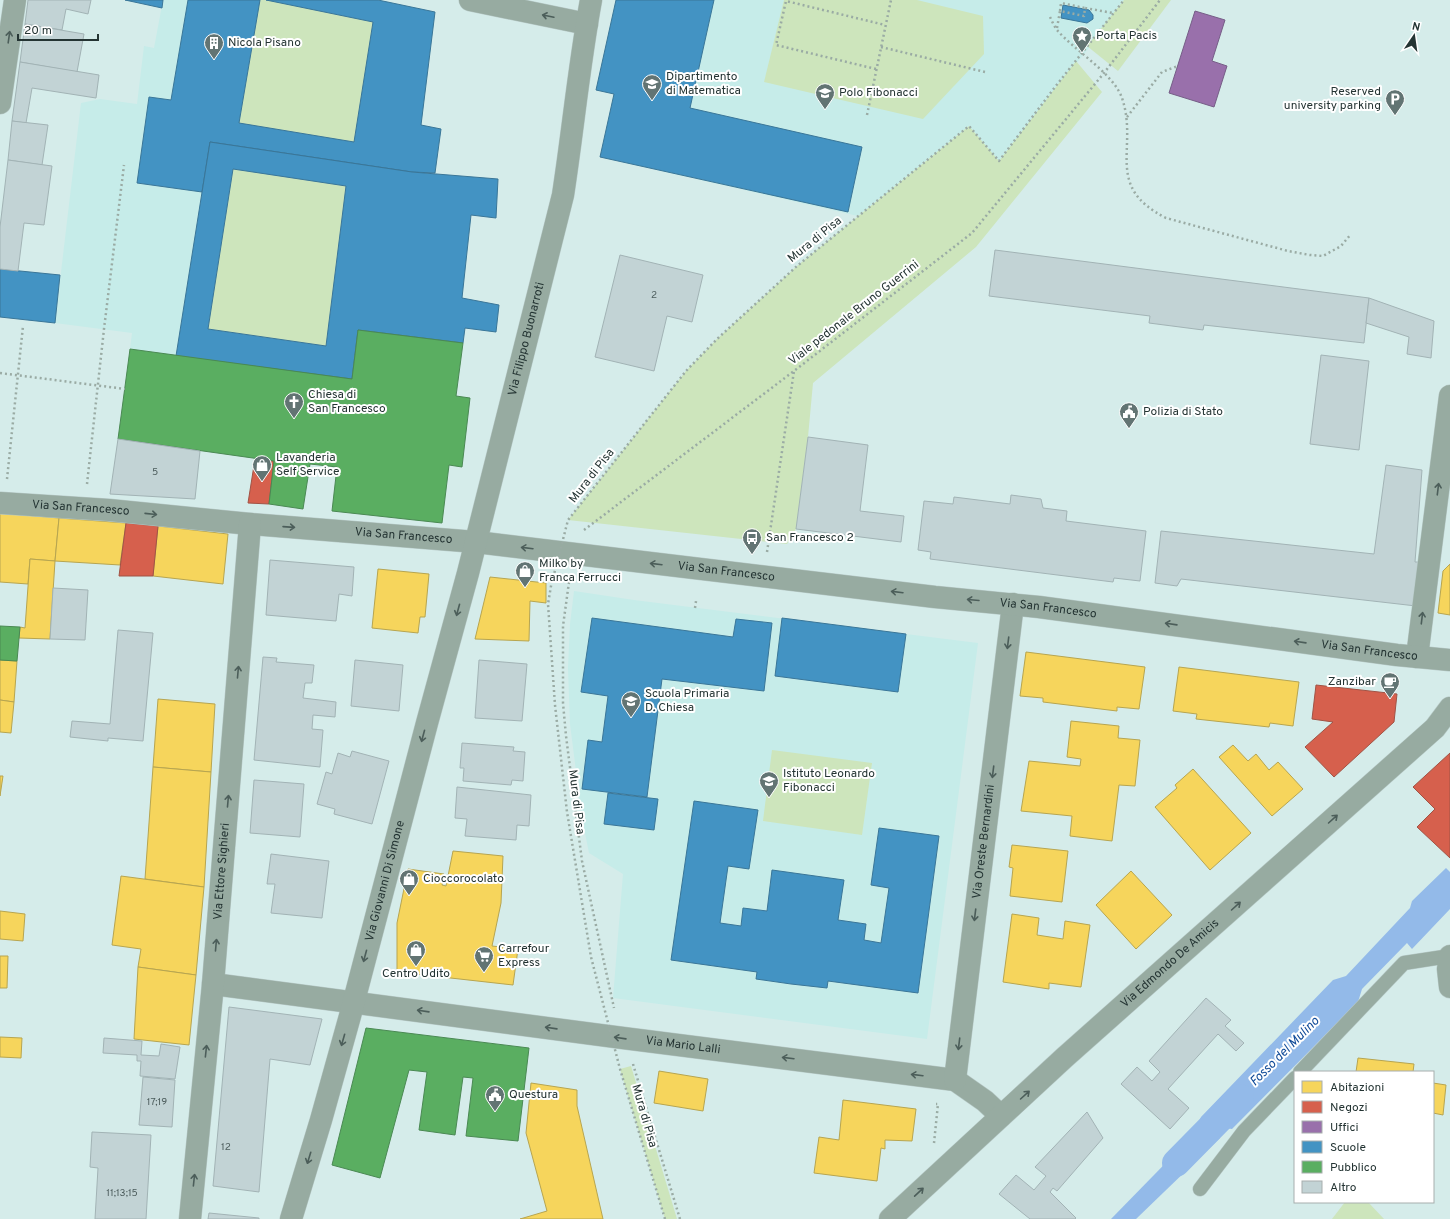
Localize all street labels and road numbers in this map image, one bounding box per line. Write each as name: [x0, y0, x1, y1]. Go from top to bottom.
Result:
street label: Mura di Pisa: [785, 213, 845, 267]
street label: Viale pedonale Bruno Guerrini: [785, 257, 923, 369]
street label: Via Filippo Buonarroti: [505, 281, 549, 398]
street label: Mura di Pisa: [566, 445, 618, 507]
street label: Via San Francesco: [32, 497, 131, 520]
street label: Via San Francesco: [354, 524, 453, 548]
street label: Via San Francesco: [677, 558, 776, 586]
street label: Via San Francesco: [999, 595, 1098, 623]
street label: Via San Francesco: [1320, 637, 1419, 665]
street label: Mura di Pisa: [564, 769, 588, 835]
street label: Via Oreste Bernardini: [969, 784, 999, 900]
street label: Via Giovanni Di Simone: [362, 819, 409, 943]
street label: Via Ettore Sighieri: [210, 822, 234, 921]
street label: Via Edmondo De Amicis: [1117, 916, 1223, 1012]
street label: Via Mario Lalli: [645, 1033, 721, 1058]
street label: Mura di Pisa: [627, 1083, 661, 1149]

